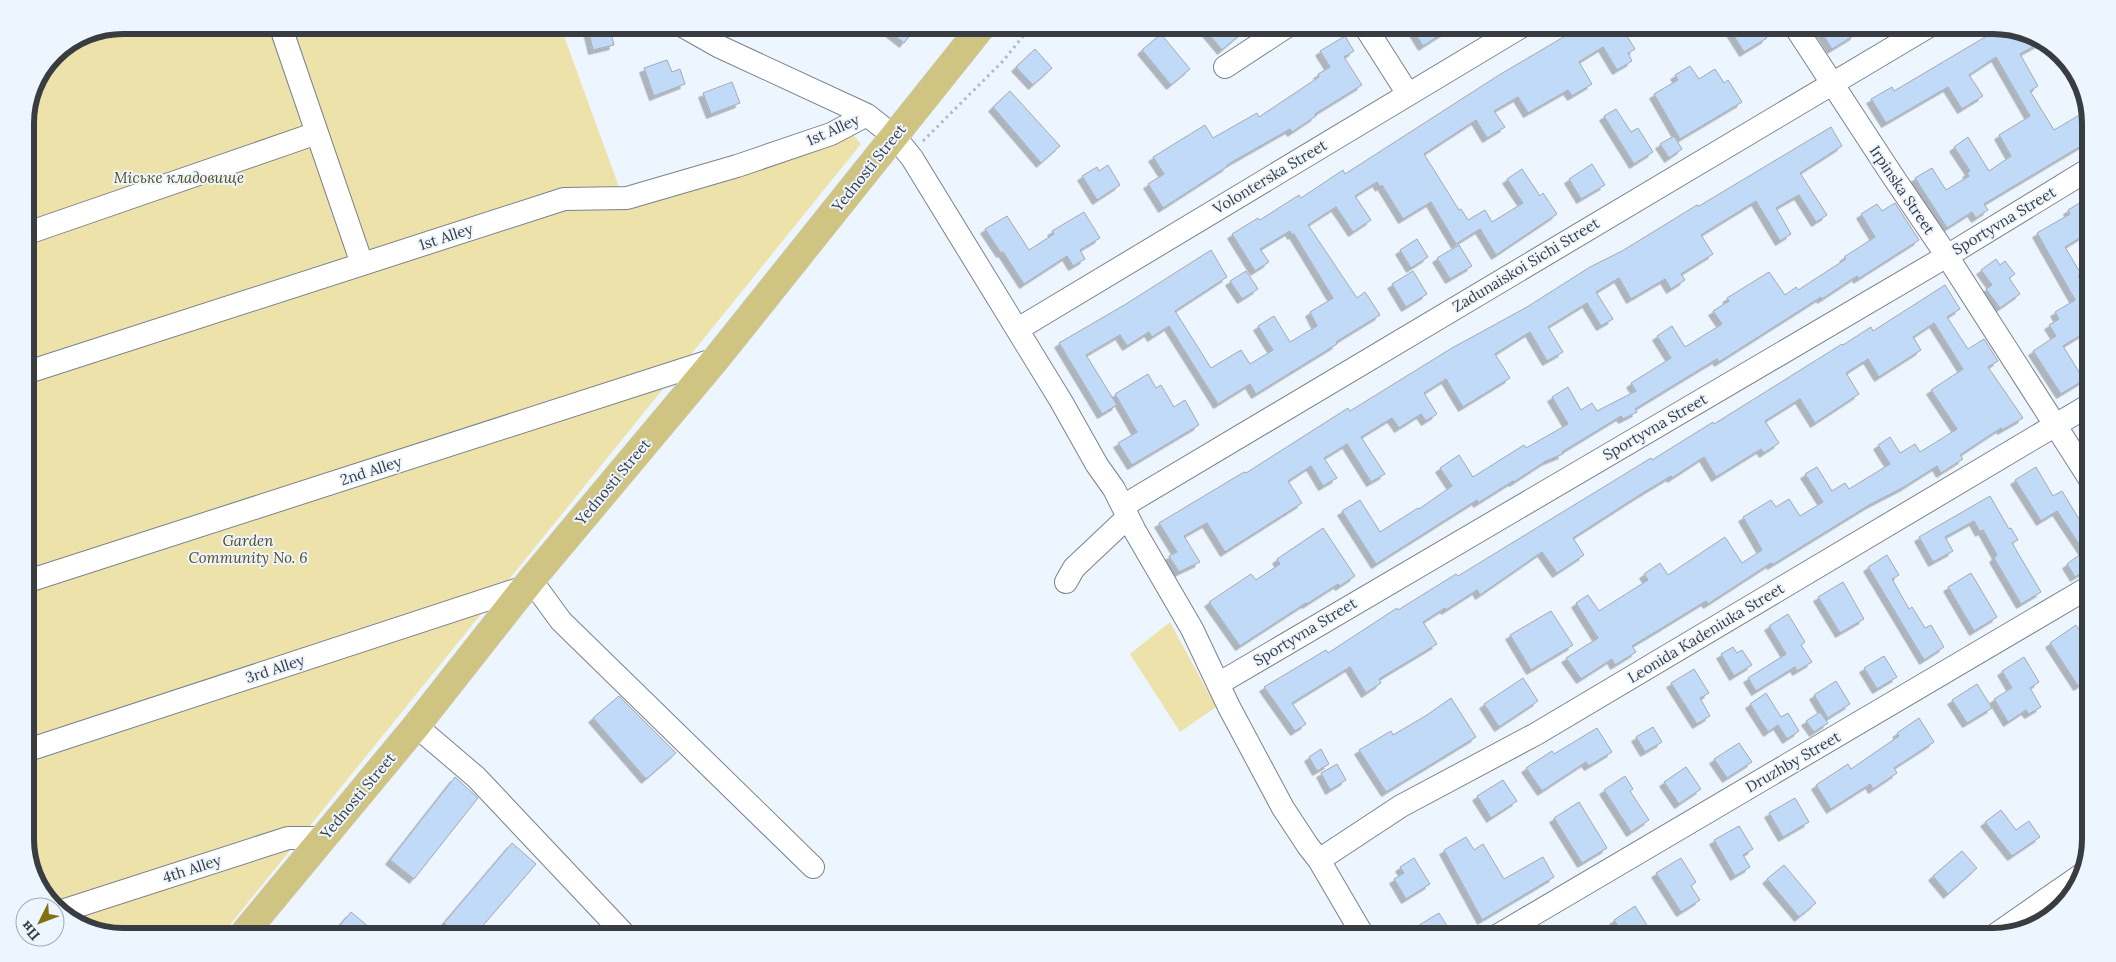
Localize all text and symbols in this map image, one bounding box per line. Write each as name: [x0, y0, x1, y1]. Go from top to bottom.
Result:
street label: 1st Alley: [803, 110, 862, 150]
street label: Yednosti Street: [827, 120, 910, 216]
street label: Volonterska Street: [1209, 135, 1330, 219]
street label: Irpinska Street: [1866, 142, 1939, 238]
park label: Міське кладовище: [114, 168, 244, 187]
street label: Sportyvna Street: [1949, 182, 2059, 259]
street label: Zadunaiskoi Sichi Street: [1449, 213, 1603, 316]
street label: 1st Alley: [416, 219, 475, 254]
street label: Sportyvna Street: [1599, 389, 1710, 464]
street label: Yednosti Street: [570, 434, 654, 530]
street label: 2nd Alley: [338, 452, 404, 489]
park label: Garden Community No. 6: [189, 531, 307, 567]
street label: Leonida Kadeniuka Street: [1624, 578, 1788, 687]
street label: Sportyvna Street: [1250, 593, 1360, 670]
street label: 3rd Alley: [243, 650, 307, 687]
street label: Druzhby Street: [1742, 727, 1844, 796]
street label: Yednosti Street: [315, 748, 399, 844]
street label: 4th Alley: [160, 850, 224, 887]
north arrow: [15, 897, 65, 947]
text: Пн: [17, 917, 44, 944]

